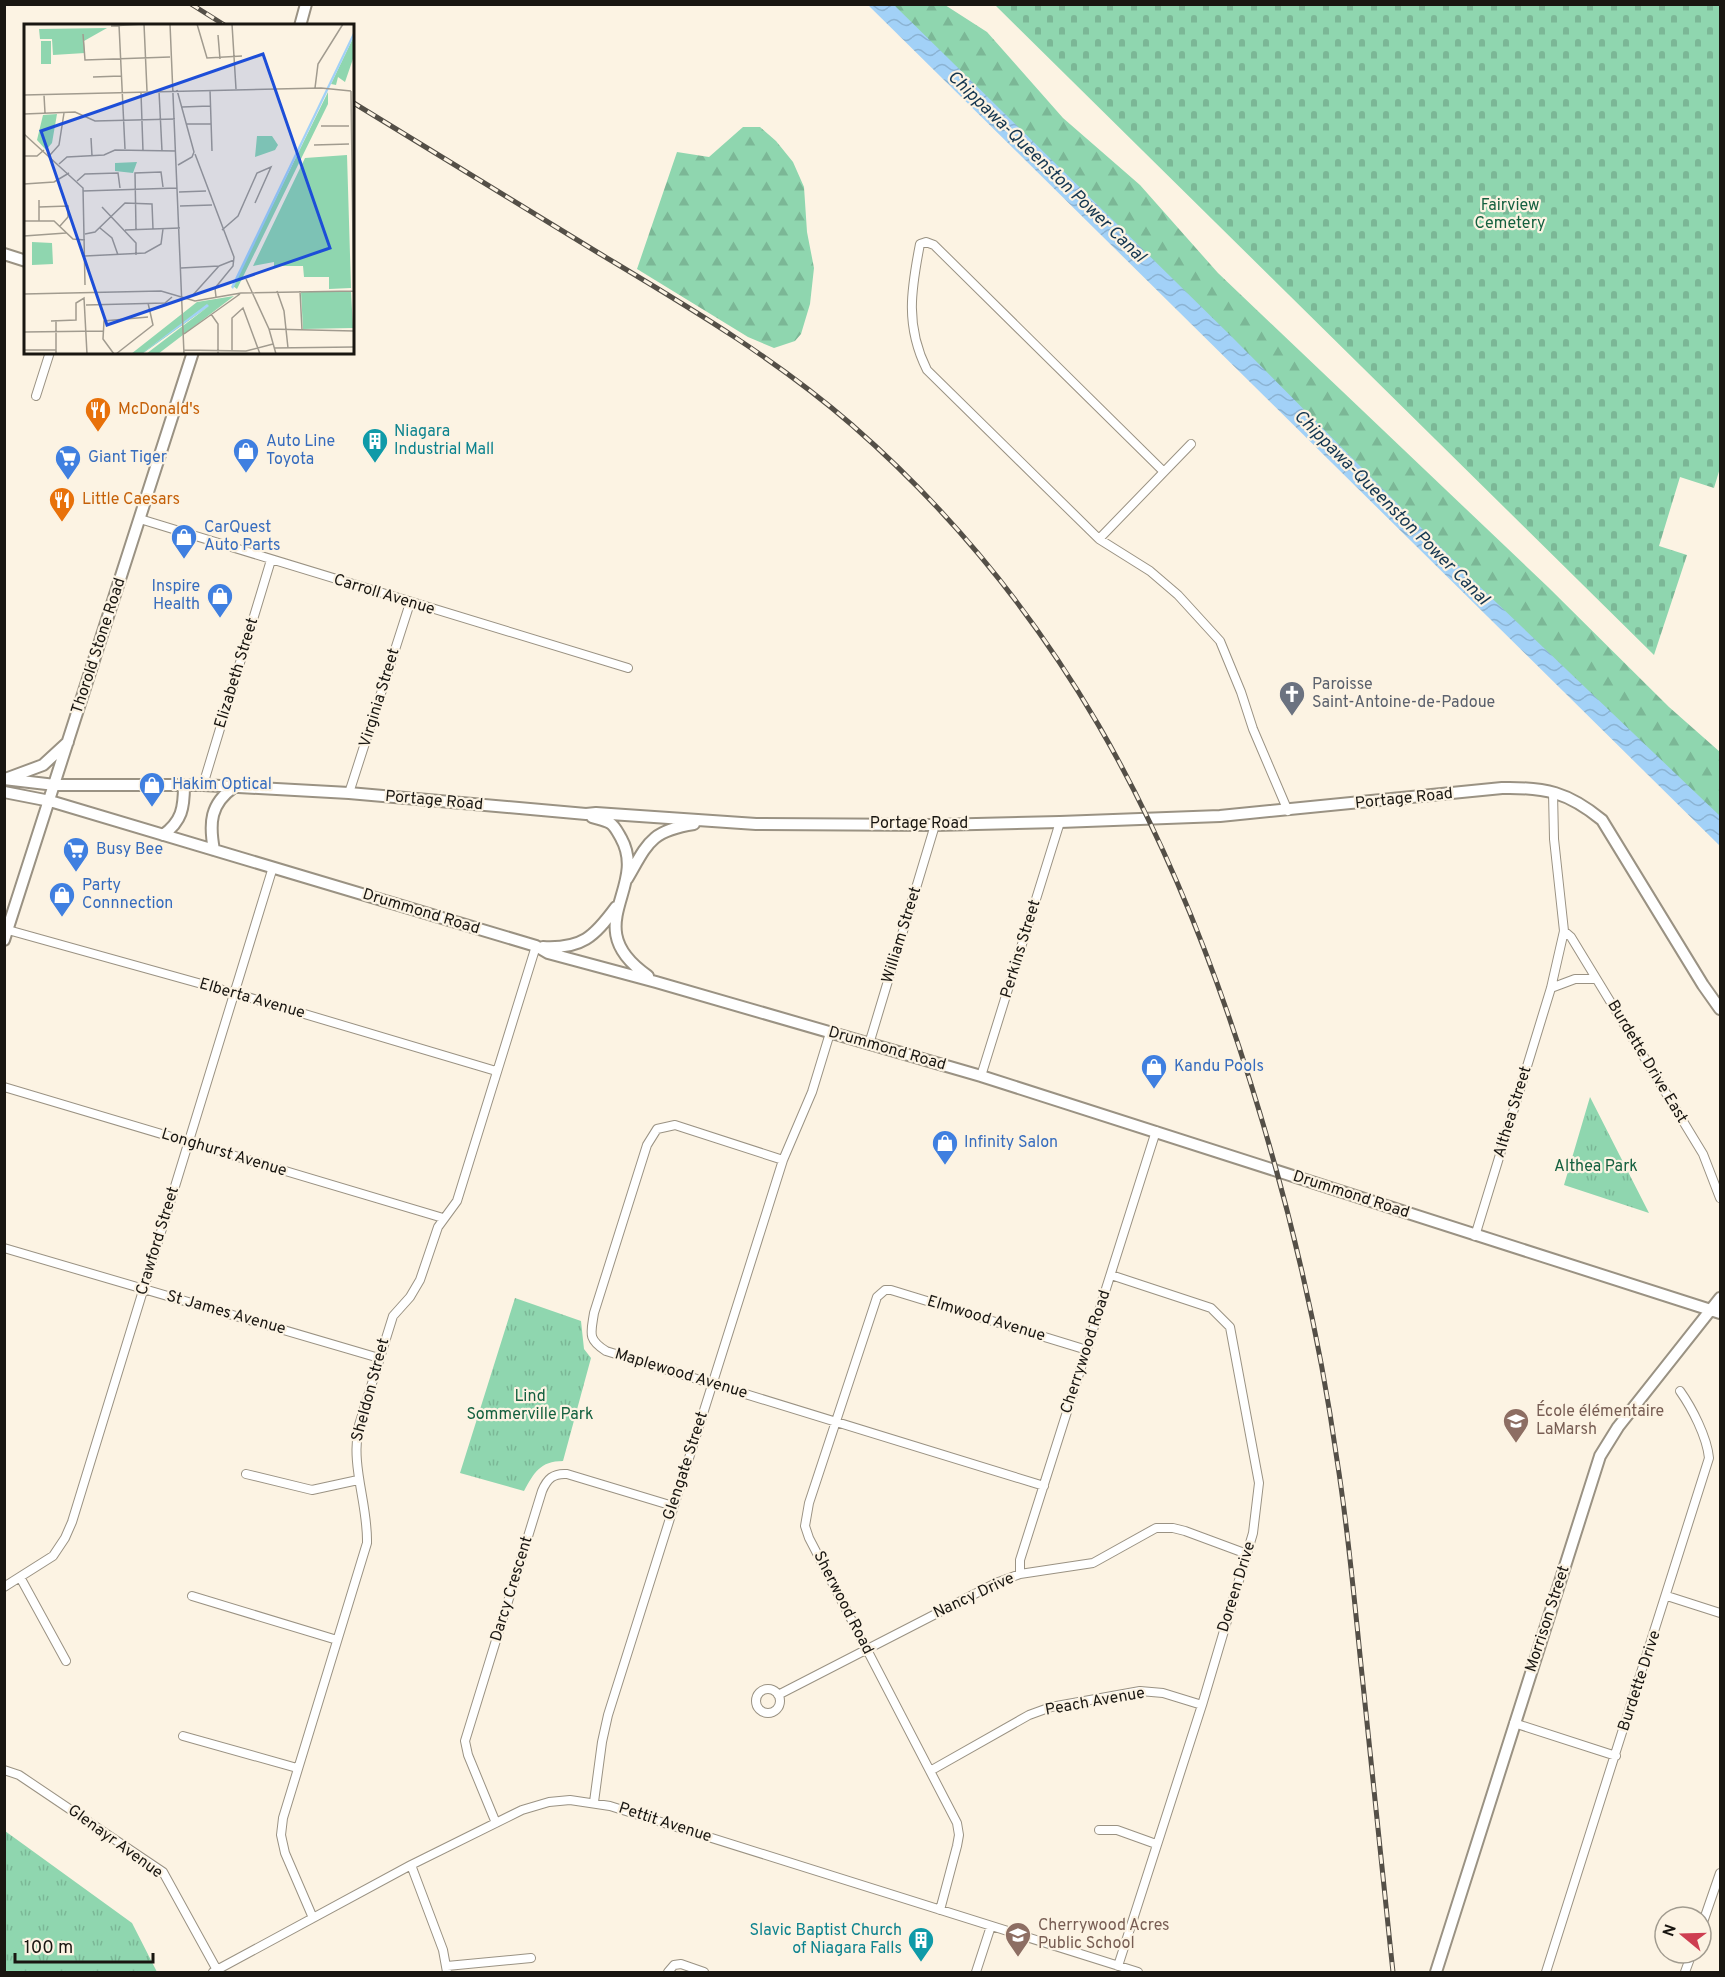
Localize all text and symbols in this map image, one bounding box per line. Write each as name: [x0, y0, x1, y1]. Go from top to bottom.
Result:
inset map: [24, 24, 354, 354]
water label: Chippawa-Queenston Power Canal: [942, 66, 1151, 269]
park label: Fairview Cemetery: [1475, 196, 1545, 234]
restaurant icon: McDonald's: [83, 395, 113, 433]
place label: McDonald's: [118, 400, 200, 420]
water label: Chippawa-Queenston Power Canal: [1288, 405, 1495, 612]
place label: Niagara Industrial Mall: [394, 422, 494, 460]
building icon: Niagara Industrial Mall: [360, 426, 390, 464]
place label: Auto Line Toyota: [266, 432, 335, 470]
shop icon: Auto Line Toyota: [231, 436, 261, 474]
supermarket icon: Giant Tiger: [53, 443, 83, 481]
place label: Giant Tiger: [88, 448, 167, 468]
restaurant icon: Little Caesars: [47, 485, 77, 523]
place label: Little Caesars: [82, 490, 180, 510]
place label: CarQuest Auto Parts: [204, 518, 281, 556]
shop icon: CarQuest Auto Parts: [169, 522, 199, 560]
street label: Carroll Avenue: [331, 570, 437, 620]
street label: Thorold Stone Road: [68, 575, 130, 717]
place label: Inspire Health: [151, 577, 200, 615]
shop icon: Inspire Health: [205, 581, 235, 619]
street label: Elizabeth Street: [211, 615, 263, 731]
street label: Virginia Street: [355, 646, 405, 750]
place label: Paroisse Saint-Antoine-de-Padoue: [1312, 675, 1495, 713]
church icon: Paroisse Saint-Antoine-de-Padoue: [1277, 679, 1307, 717]
shop icon: Hakim Optical: [137, 770, 167, 808]
place label: Hakim Optical: [172, 775, 272, 795]
street label: Portage Road: [1354, 784, 1454, 814]
street label: Portage Road: [384, 787, 484, 815]
street label: Portage Road: [870, 814, 968, 834]
supermarket icon: Busy Bee: [61, 835, 91, 873]
place label: Busy Bee: [96, 840, 163, 860]
place label: Party Connnection: [82, 876, 173, 914]
shop icon: Party Connnection: [47, 880, 77, 918]
street label: William Street: [878, 884, 926, 986]
street label: Drummond Road: [360, 885, 482, 939]
street label: Perkins Street: [997, 897, 1045, 1001]
street label: Elberta Avenue: [197, 974, 307, 1024]
street label: Burdette Drive East: [1602, 997, 1692, 1127]
street label: Drummond Road: [826, 1023, 948, 1075]
shop icon: Kandu Pools: [1139, 1052, 1169, 1090]
place label: Kandu Pools: [1174, 1057, 1264, 1077]
street label: Althea Street: [1490, 1064, 1536, 1160]
street label: Longhurst Avenue: [159, 1124, 289, 1182]
shop icon: Infinity Salon: [930, 1128, 960, 1166]
place label: Infinity Salon: [964, 1133, 1058, 1153]
park label: Althea Park: [1554, 1157, 1638, 1177]
street label: Drummond Road: [1290, 1167, 1412, 1223]
street label: Crawford Street: [132, 1184, 184, 1298]
street label: St James Avenue: [164, 1286, 288, 1340]
street label: Cherrywood Road: [1057, 1288, 1115, 1416]
street label: Elmwood Avenue: [925, 1292, 1047, 1346]
street label: Sheldon Street: [348, 1336, 394, 1444]
street label: Maplewood Avenue: [612, 1344, 750, 1404]
park label: Lind Sommerville Park: [467, 1387, 593, 1425]
place label: École élémentaire LaMarsh: [1536, 1400, 1664, 1440]
school or university icon: École élémentaire LaMarsh: [1501, 1406, 1531, 1444]
street label: Glengate Street: [659, 1409, 713, 1523]
street label: Darcy Crescent: [486, 1534, 538, 1644]
street label: Doreen Drive: [1214, 1539, 1260, 1635]
street label: Sherwood Road: [808, 1548, 878, 1658]
street label: Morrison Street: [1521, 1563, 1575, 1675]
street label: Nancy Drive: [930, 1569, 1018, 1623]
street label: Burdette Drive: [1614, 1628, 1666, 1734]
street label: Peach Avenue: [1044, 1683, 1146, 1721]
street label: Pettit Avenue: [616, 1799, 714, 1847]
street label: Glenayr Avenue: [63, 1801, 167, 1883]
north arrow: [1653, 1905, 1713, 1965]
place label: Cherrywood Acres Public School: [1038, 1916, 1170, 1954]
school or university icon: Cherrywood Acres Public School: [1003, 1920, 1033, 1958]
place label: Slavic Baptist Church of Niagara Falls: [749, 1921, 902, 1959]
text: N: [1659, 1922, 1682, 1939]
building icon: Slavic Baptist Church of Niagara Falls: [906, 1925, 936, 1963]
scale bar: [15, 1926, 153, 1964]
text: 100 m: [24, 1937, 73, 1960]

